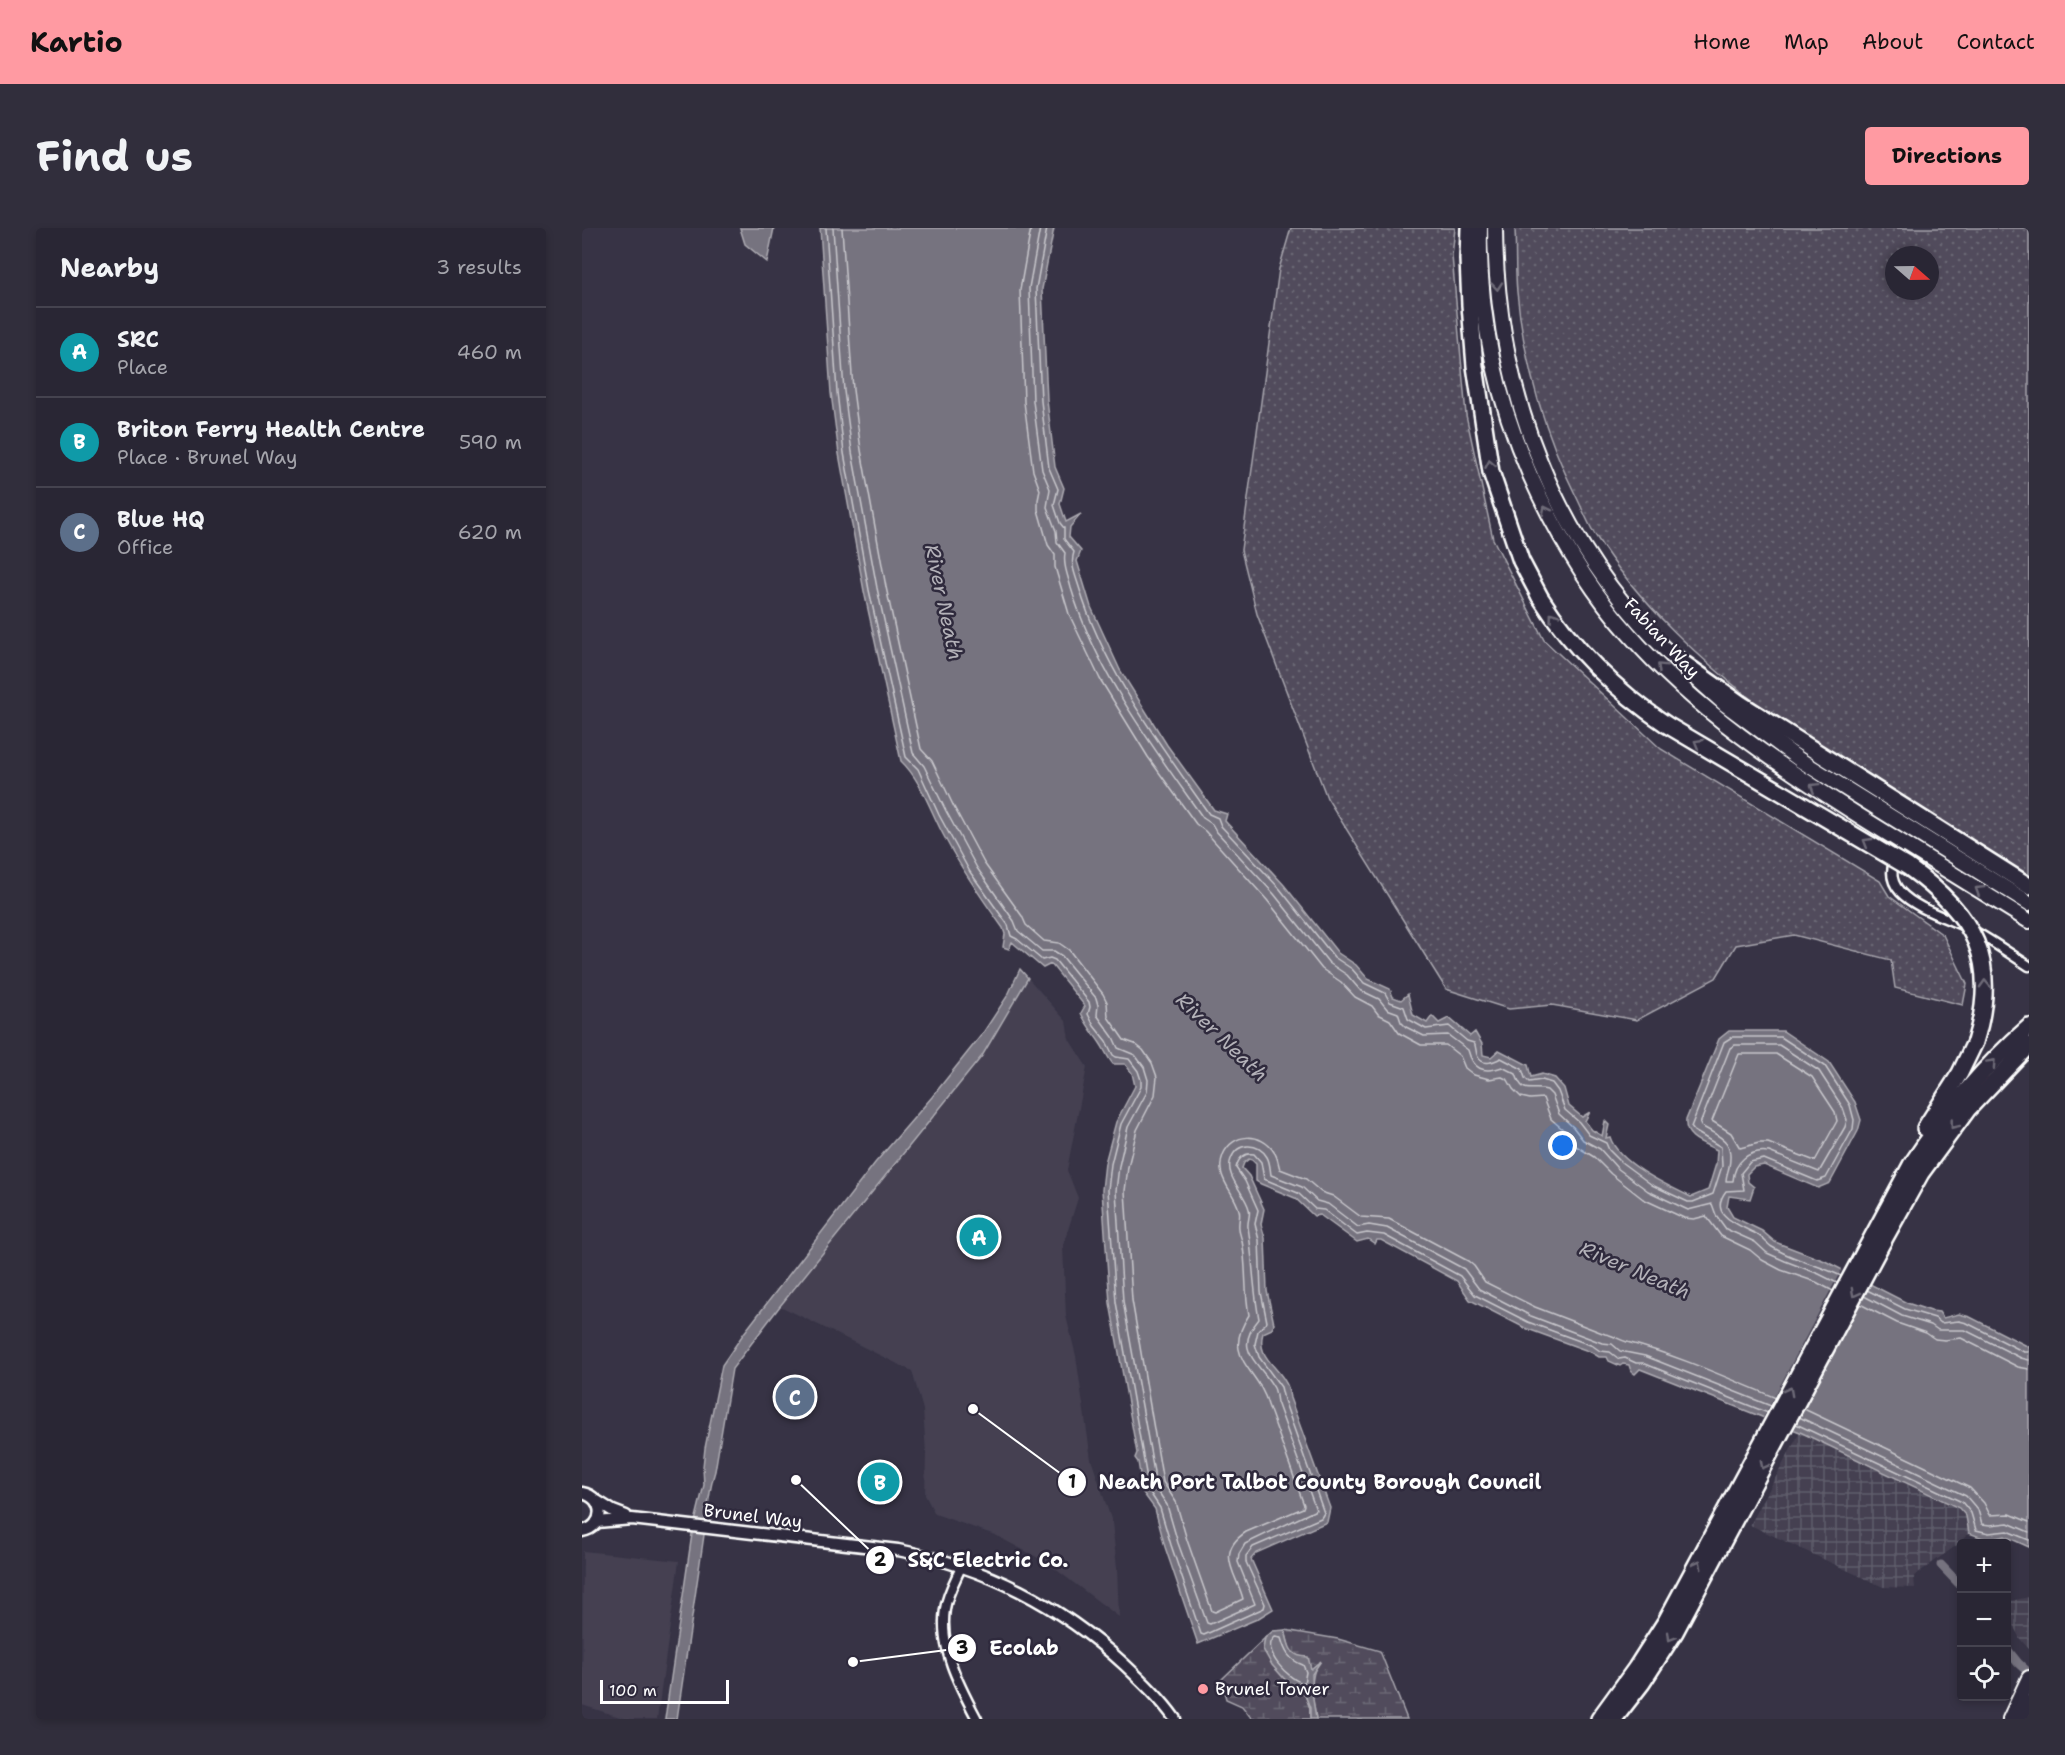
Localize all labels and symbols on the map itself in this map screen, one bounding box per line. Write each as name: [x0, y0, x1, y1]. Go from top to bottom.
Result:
north arrow: [1885, 246, 1939, 300]
one-way arrow: [1490, 282, 1503, 291]
one-way arrow: [1484, 459, 1497, 469]
one-way arrow: [1542, 506, 1554, 517]
water label: River Neath: [919, 542, 969, 662]
street label: Fabian Way: [1619, 593, 1705, 683]
one-way arrow: [1549, 612, 1560, 623]
one-way arrow: [1657, 663, 1668, 674]
one-way arrow: [1694, 739, 1705, 750]
one-way arrow: [1810, 783, 1820, 795]
one-way arrow: [1862, 838, 1873, 849]
one-way arrow: [1975, 886, 1985, 898]
one-way arrow: [1978, 980, 1991, 989]
water label: River Neath: [1171, 987, 1273, 1087]
one-way arrow: [1985, 1059, 1996, 1070]
one-way arrow: [1951, 1119, 1962, 1130]
your location: [1548, 1131, 1577, 1160]
pin: A: [960, 1214, 998, 1260]
water label: River Neath: [1576, 1235, 1694, 1305]
one-way arrow: [1851, 1287, 1862, 1297]
pin: C: [776, 1374, 814, 1420]
one-way arrow: [1782, 1387, 1793, 1398]
one-way arrow: [1760, 1459, 1771, 1470]
pin: B: [860, 1460, 900, 1504]
callout: Neath Port Talbot County Borough Council: [1057, 1463, 1554, 1501]
text: Neath Port Talbot County Borough Council: [1099, 1469, 1541, 1495]
text: 1: [1068, 1470, 1076, 1494]
street label: Brunel Way: [702, 1498, 804, 1534]
callout: S&C Electric Co.: [865, 1541, 1080, 1579]
text: S&C Electric Co.: [908, 1547, 1068, 1573]
text: 2: [874, 1548, 887, 1572]
one-way arrow: [1690, 1559, 1702, 1570]
callout: Ecolab: [947, 1629, 1071, 1667]
one-way arrow: [1667, 1631, 1679, 1641]
text: Ecolab: [989, 1635, 1059, 1661]
text: 3: [956, 1636, 968, 1660]
scale bar: [600, 1677, 729, 1704]
place label: Brunel Tower: [1215, 1677, 1330, 1701]
marker: Brunel Tower: [1196, 1682, 1210, 1696]

